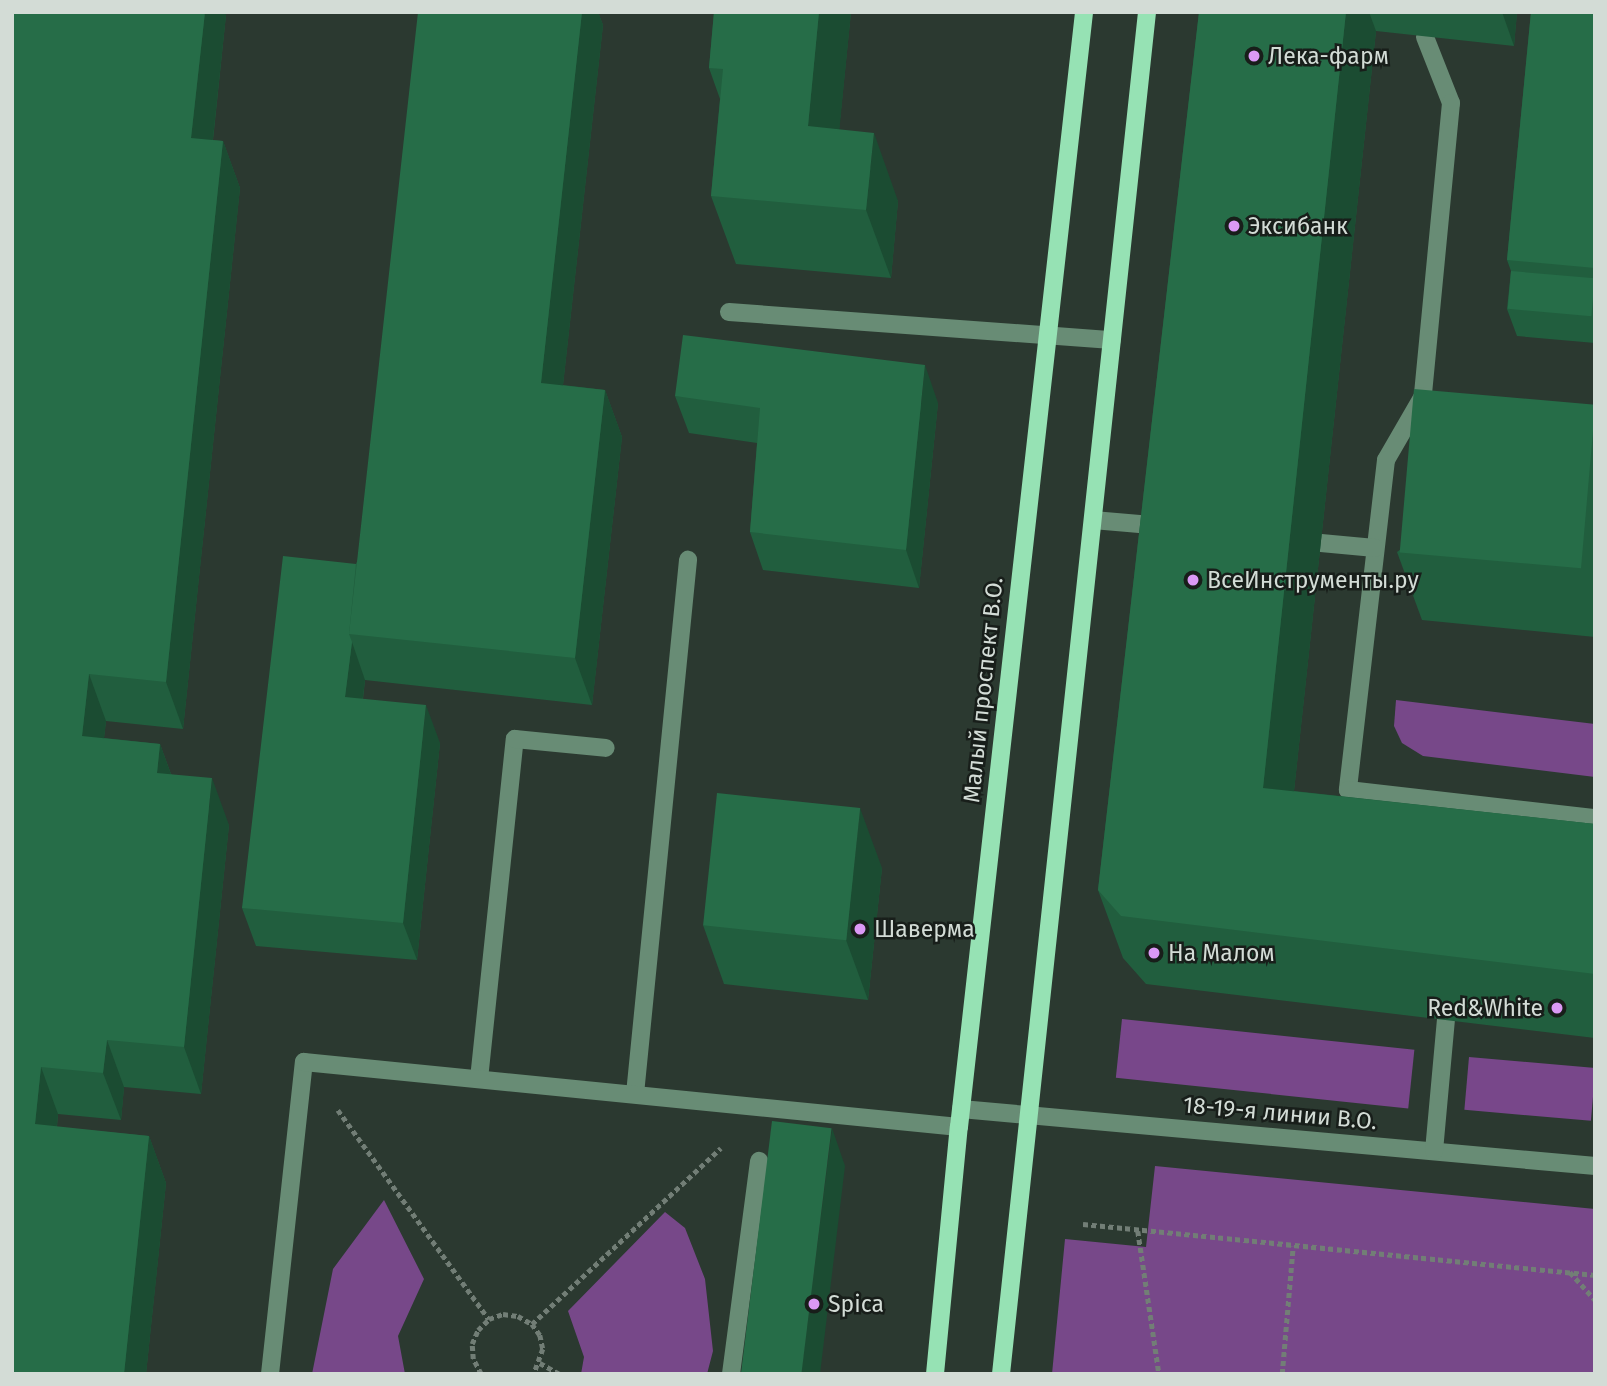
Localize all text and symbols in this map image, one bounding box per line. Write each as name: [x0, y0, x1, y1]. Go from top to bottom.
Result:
place label: Лека-фарм: [1268, 42, 1389, 70]
marker: Лека-фарм: [1246, 48, 1262, 64]
place label: Эксибанк: [1248, 212, 1348, 240]
marker: Эксибанк: [1226, 218, 1242, 234]
place label: ВсеИнструменты.ру: [1207, 566, 1419, 594]
marker: ВсеИнструменты.ру: [1185, 572, 1201, 588]
street label: Малый проспект В.О.: [957, 576, 1009, 804]
place label: Шаверма: [874, 915, 975, 943]
marker: Шаверма: [852, 921, 868, 937]
place label: На Малом: [1168, 939, 1275, 967]
marker: На Малом: [1146, 945, 1162, 961]
place label: Red&White: [1427, 994, 1543, 1022]
marker: Red&White: [1549, 1000, 1565, 1016]
street label: 18-19-я линии В.О.: [1182, 1091, 1378, 1135]
place label: Spica: [828, 1290, 884, 1318]
marker: Spica: [806, 1296, 822, 1312]

